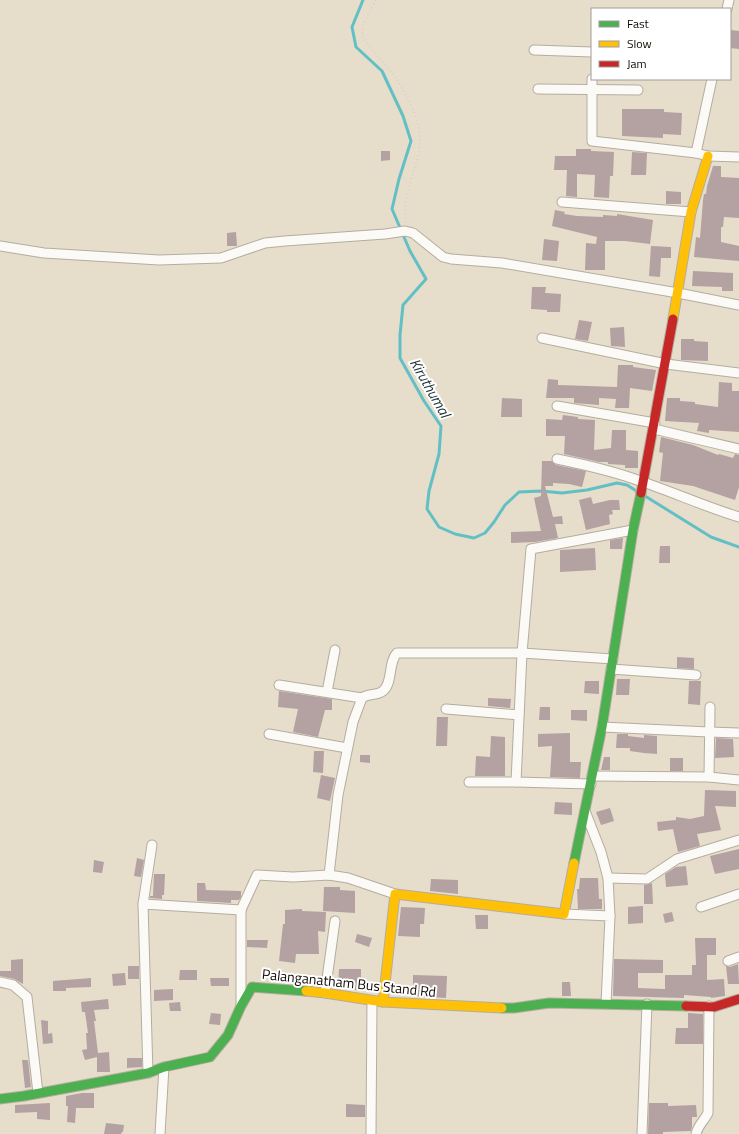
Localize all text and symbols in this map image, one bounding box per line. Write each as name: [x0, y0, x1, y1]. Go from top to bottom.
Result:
legend: [591, 8, 731, 80]
text: Fast: [627, 14, 650, 33]
text: Slow: [627, 34, 652, 53]
text: Jam: [627, 54, 647, 73]
water label: Kiruthumal: [404, 354, 458, 423]
street label: Palanganatham Bus Stand Rd: [261, 963, 437, 1002]

